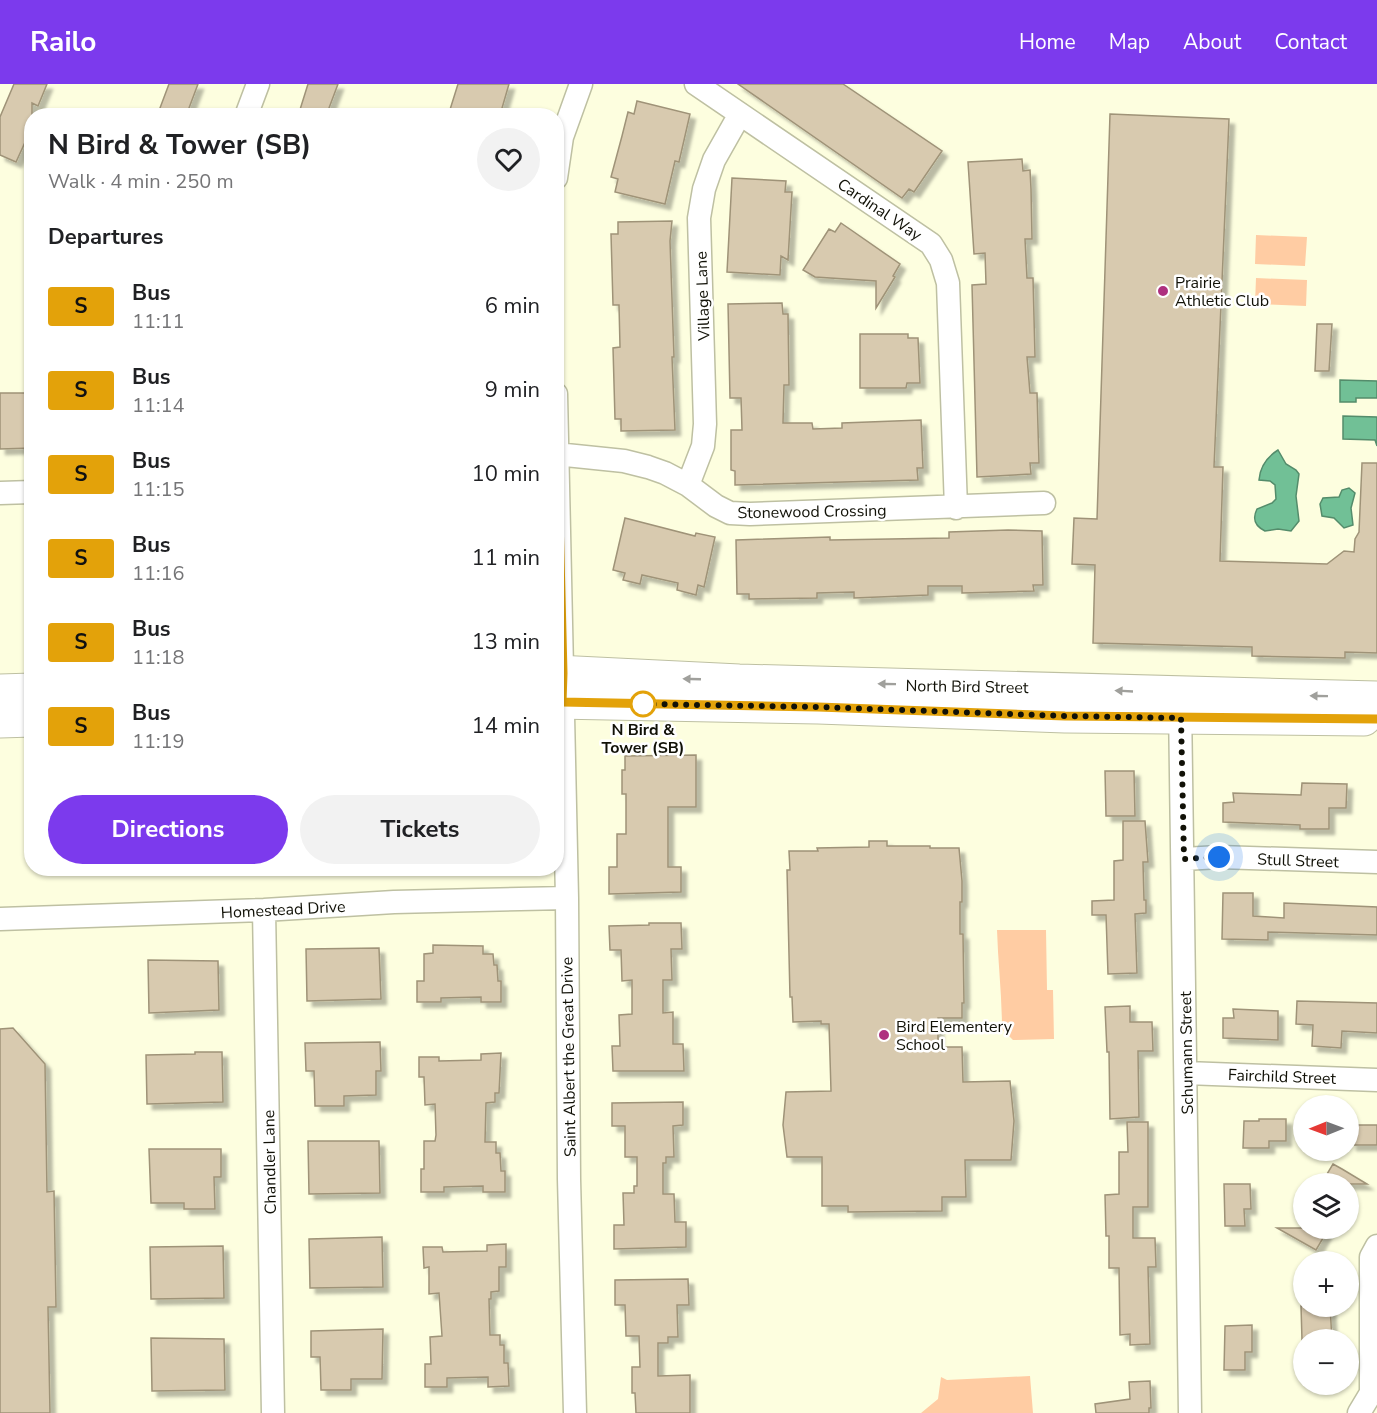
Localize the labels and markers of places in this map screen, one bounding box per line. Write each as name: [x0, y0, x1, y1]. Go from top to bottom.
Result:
place label: Prairie Athletic Club: [1175, 272, 1269, 312]
marker: Prairie Athletic Club: [1156, 284, 1170, 298]
marker: N Bird & Tower (SB): [630, 691, 656, 717]
place label: N Bird & Tower (SB): [601, 719, 685, 759]
place label: Bird Elementery School: [896, 1016, 1013, 1056]
marker: Bird Elementery School: [877, 1028, 891, 1042]

